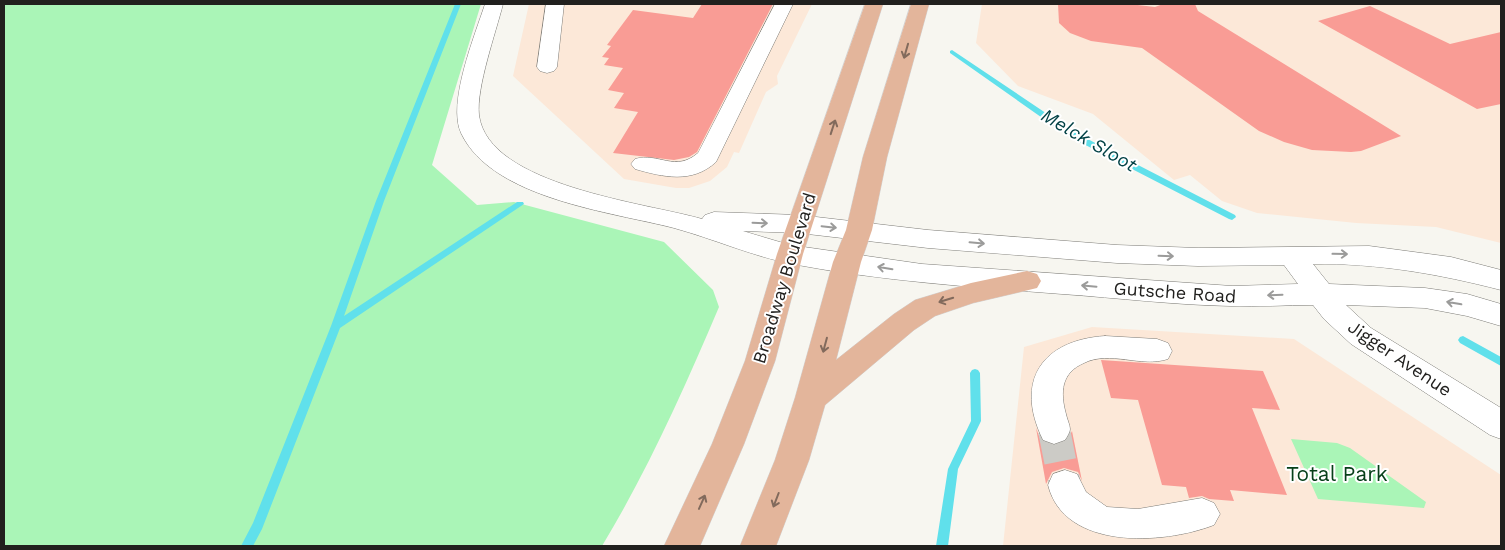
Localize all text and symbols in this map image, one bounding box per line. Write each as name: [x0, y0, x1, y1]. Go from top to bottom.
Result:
one-way arrow: [901, 42, 911, 58]
water label: Melck Sloot: [1037, 103, 1141, 177]
one-way arrow: [829, 119, 839, 135]
street label: Broadway Boulevard: [748, 190, 820, 366]
one-way arrow: [751, 218, 767, 228]
one-way arrow: [821, 222, 837, 232]
one-way arrow: [969, 238, 985, 248]
one-way arrow: [1332, 249, 1348, 259]
one-way arrow: [1157, 251, 1173, 260]
one-way arrow: [877, 263, 893, 273]
street label: Gutsche Road: [1113, 277, 1237, 307]
one-way arrow: [1081, 281, 1097, 290]
one-way arrow: [1267, 290, 1283, 300]
one-way arrow: [938, 296, 954, 306]
one-way arrow: [1447, 297, 1463, 307]
street label: Jigger Avenue: [1344, 316, 1456, 400]
one-way arrow: [820, 336, 830, 352]
park label: Total Park: [1286, 461, 1388, 486]
one-way arrow: [771, 491, 780, 507]
one-way arrow: [698, 495, 707, 510]

